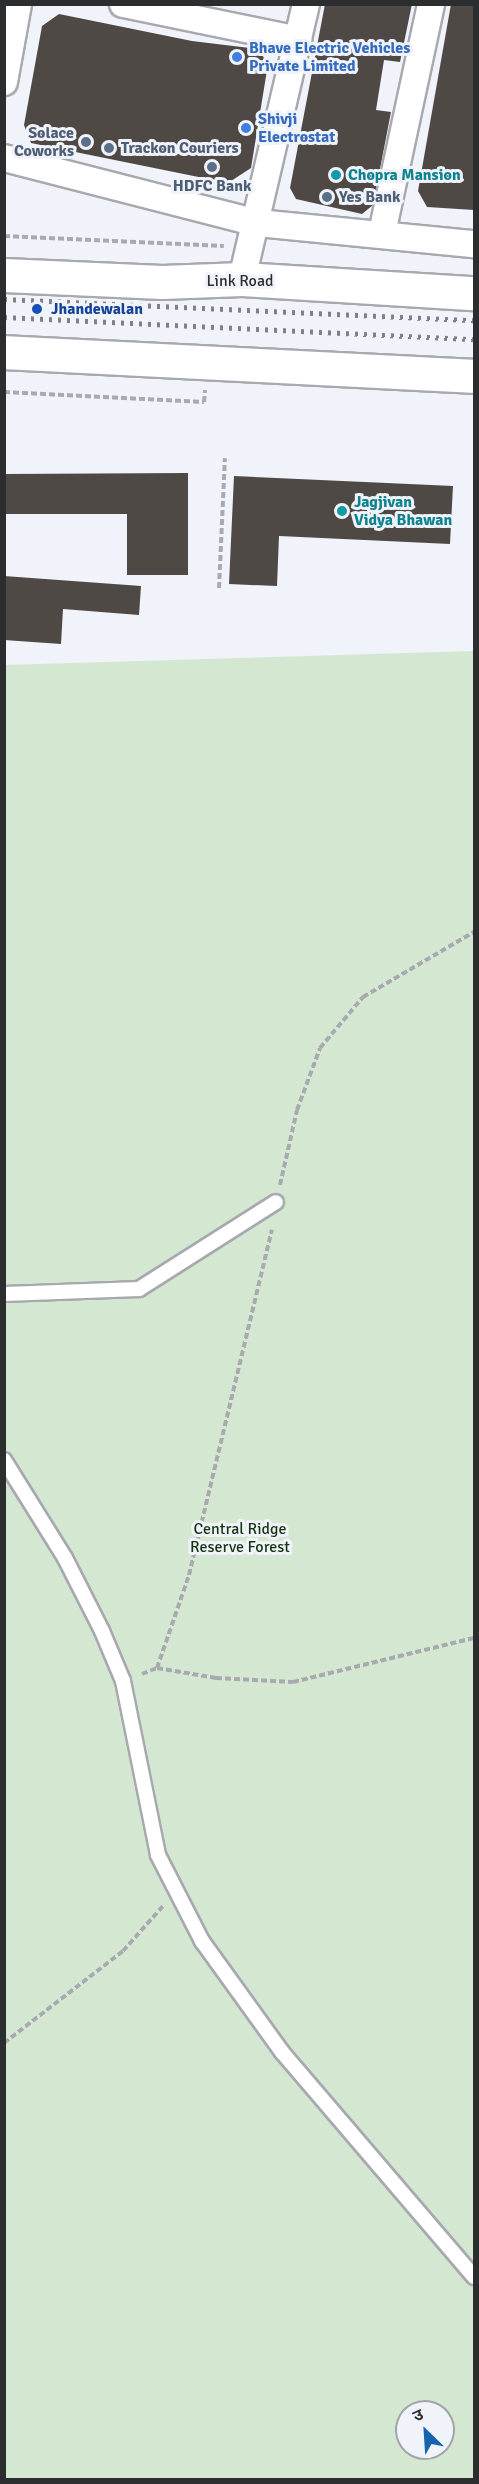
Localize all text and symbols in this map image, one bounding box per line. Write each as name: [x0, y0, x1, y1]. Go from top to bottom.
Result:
place label: Bhave Electric Vehicles Private Limited: [249, 38, 410, 76]
marker: Bhave Electric Vehicles Private Limited: [230, 50, 244, 64]
place label: Shivji Electrostat: [258, 109, 335, 147]
marker: Shivji Electrostat: [239, 121, 253, 135]
place label: Solace Coworks: [14, 123, 74, 161]
marker: Solace Coworks: [79, 135, 93, 149]
place label: Trackon Couriers: [121, 138, 239, 158]
marker: Trackon Couriers: [102, 141, 116, 155]
marker: HDFC Bank: [205, 160, 219, 174]
place label: Chopra Mansion: [348, 165, 461, 185]
marker: Chopra Mansion: [329, 168, 343, 182]
place label: HDFC Bank: [173, 176, 251, 196]
place label: Yes Bank: [339, 187, 400, 207]
marker: Yes Bank: [320, 190, 334, 204]
street label: Link Road: [207, 271, 273, 291]
place label: Jhandewalan: [51, 299, 143, 319]
marker: Jhandewalan: [28, 300, 46, 318]
place label: Jagjivan Vidya Bhawan: [354, 492, 452, 530]
marker: Jagjivan Vidya Bhawan: [335, 504, 349, 518]
park label: Central Ridge Reserve Forest: [190, 1519, 290, 1557]
north arrow: [395, 2400, 455, 2460]
text: उ: [410, 2404, 427, 2427]

